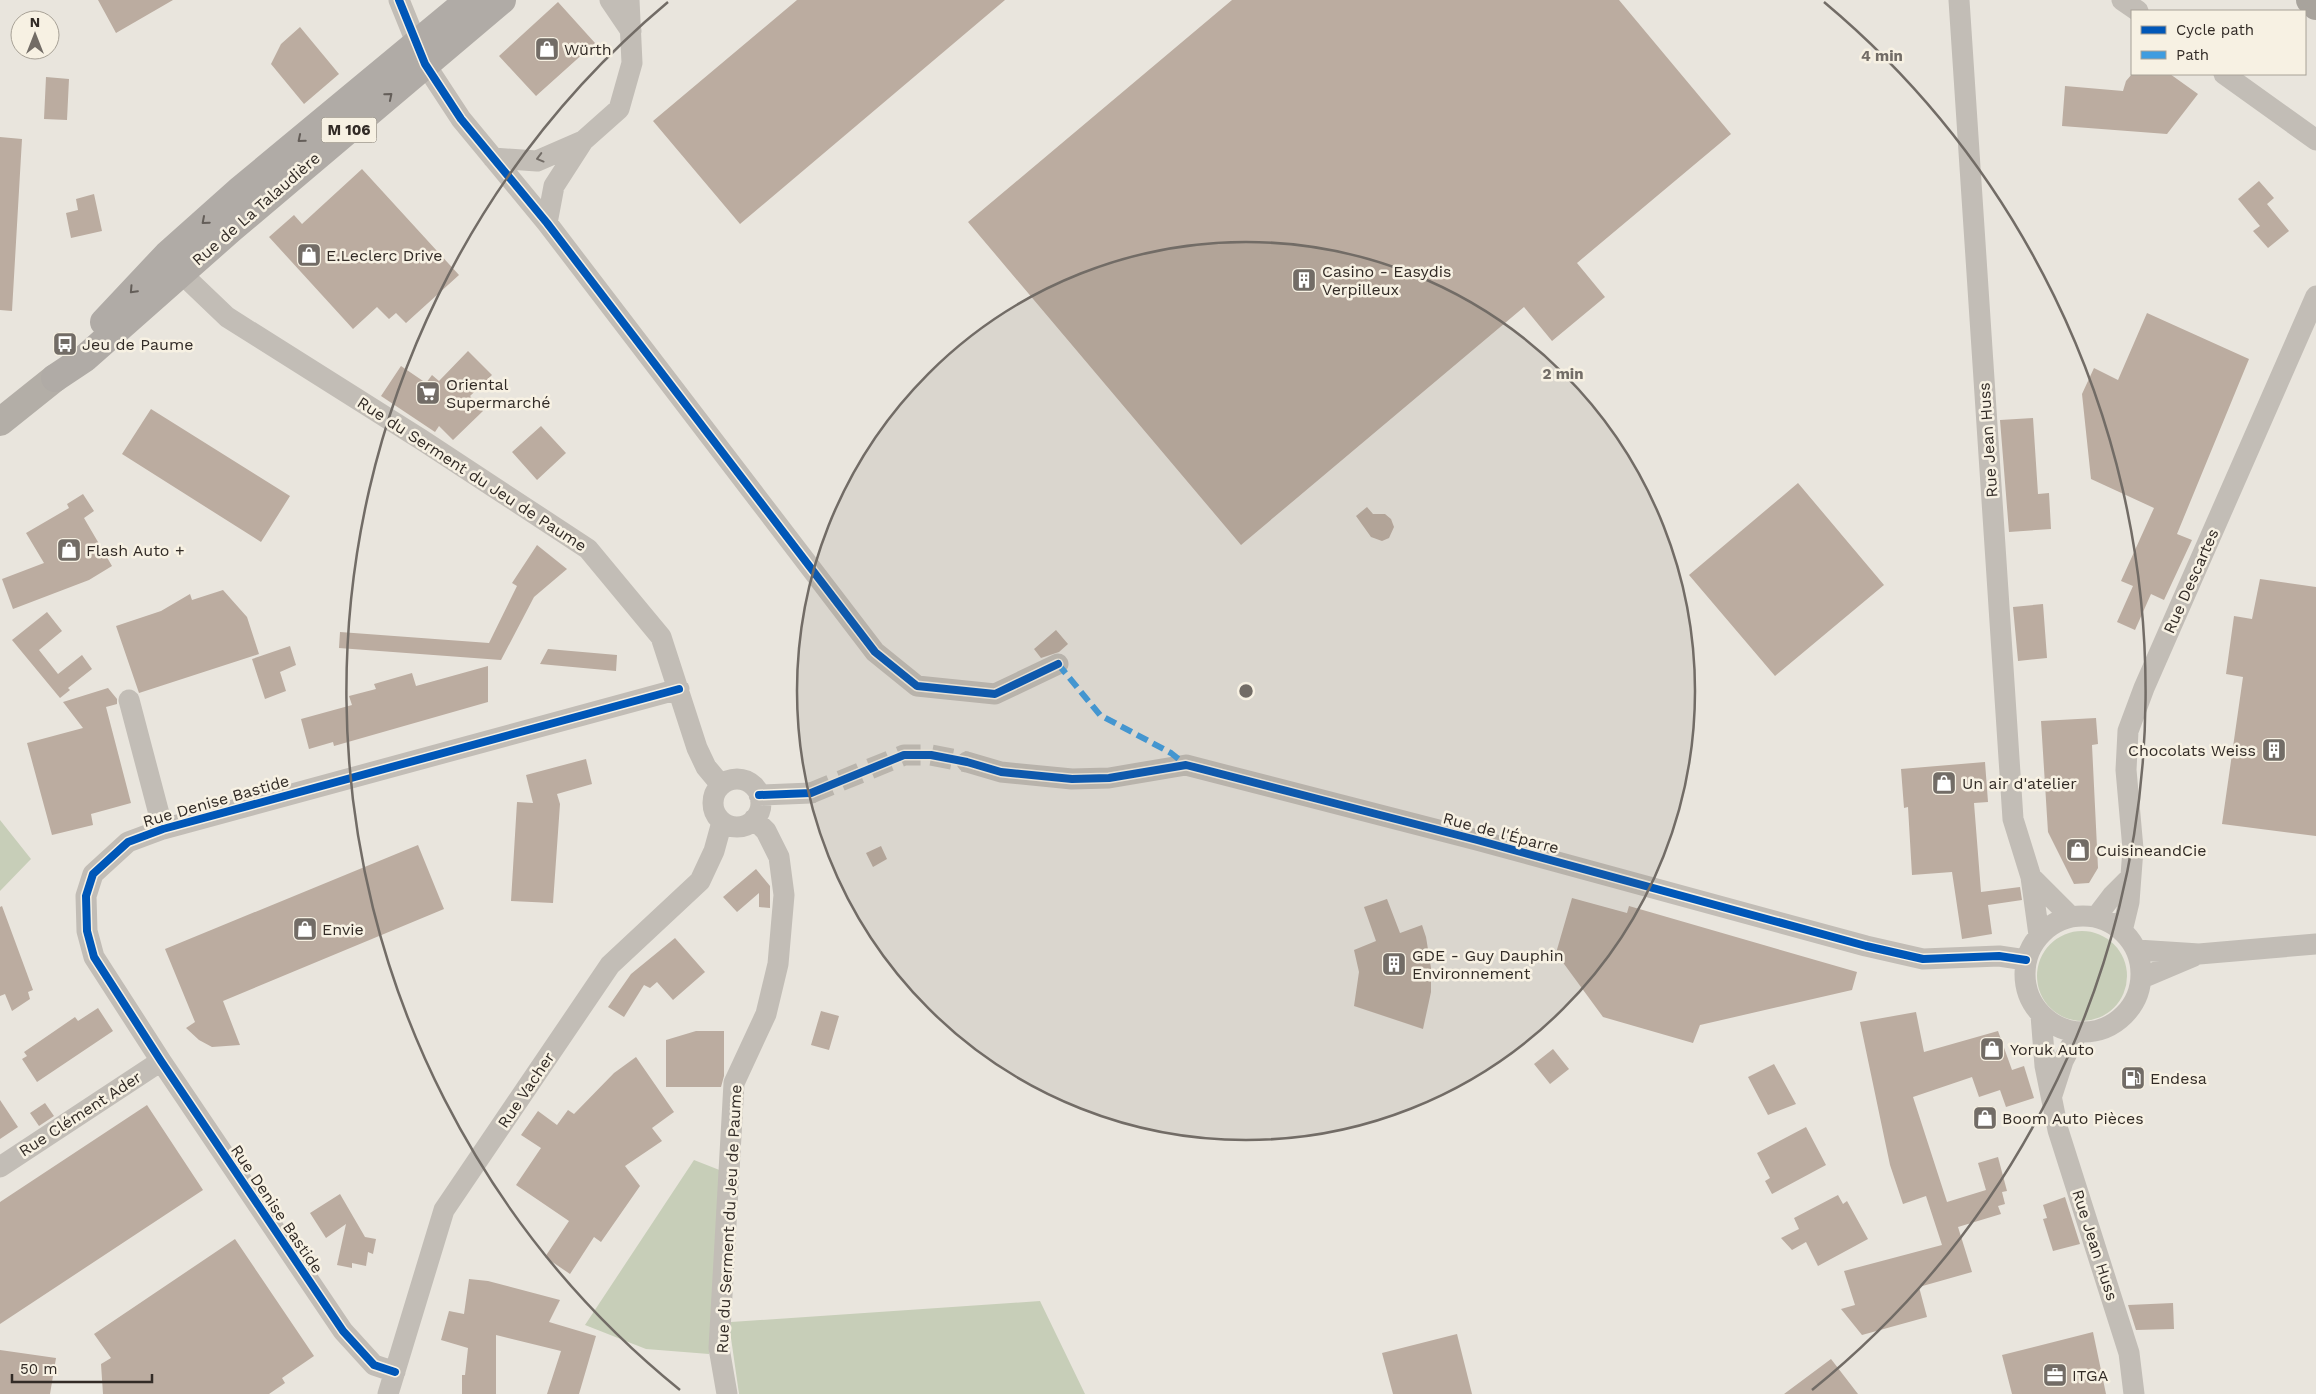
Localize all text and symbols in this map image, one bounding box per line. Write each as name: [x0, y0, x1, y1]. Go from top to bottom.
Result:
north arrow: [10, 10, 60, 60]
legend: [2131, 10, 2306, 75]
text: N: [30, 14, 40, 30]
text: Cycle path: [2176, 21, 2254, 39]
shop icon: Würth: [534, 36, 560, 62]
place label: Würth: [564, 40, 612, 59]
text: Path: [2176, 46, 2209, 64]
text: 4 min: [1861, 47, 1903, 65]
one-way arrow: [383, 93, 392, 102]
road number: M 106: [322, 118, 376, 142]
one-way arrow: [298, 134, 307, 142]
street label: Rue de La Talaudière: [188, 148, 324, 270]
one-way arrow: [536, 152, 544, 163]
one-way arrow: [201, 215, 210, 224]
shop icon: E.Leclerc Drive: [296, 242, 322, 268]
place label: E.Leclerc Drive: [326, 246, 443, 265]
place label: Casino - Easydis Verpilleux: [1322, 262, 1452, 299]
building icon: Casino - Easydis Verpilleux: [1291, 267, 1317, 293]
one-way arrow: [130, 284, 139, 293]
bus stop icon: Jeu de Paume: [52, 331, 78, 357]
place label: Jeu de Paume: [82, 335, 193, 354]
text: 2 min: [1542, 365, 1584, 383]
place label: Oriental Supermarché: [446, 375, 551, 412]
supermarket icon: Oriental Supermarché: [415, 380, 441, 406]
street label: Rue Jean Huss: [1974, 382, 2002, 498]
street label: Rue du Serment du Jeu de Paume: [354, 393, 590, 555]
street label: Rue Descartes: [2159, 526, 2223, 636]
shop icon: Flash Auto +: [56, 537, 82, 563]
place label: Flash Auto +: [86, 541, 185, 560]
centre of rings: [1237, 682, 1255, 700]
building icon: Chocolats Weiss: [2261, 737, 2287, 763]
place label: Chocolats Weiss: [2128, 741, 2256, 760]
shop icon: Un air d'atelier: [1931, 770, 1957, 796]
street label: Rue Denise Bastide: [141, 771, 291, 831]
place label: Un air d'atelier: [1962, 774, 2077, 793]
street label: Rue de l'Éparre: [1441, 808, 1561, 858]
shop icon: CuisineandCie: [2065, 837, 2091, 863]
place label: CuisineandCie: [2096, 841, 2206, 860]
shop icon: Envie: [292, 916, 318, 942]
place label: Envie: [322, 920, 364, 939]
place label: GDE - Guy Dauphin Environnement: [1412, 946, 1564, 983]
building icon: GDE - Guy Dauphin Environnement: [1381, 951, 1407, 977]
shop icon: Yoruk Auto: [1979, 1036, 2005, 1062]
place label: Yoruk Auto: [2010, 1040, 2094, 1059]
street label: Rue Vacher: [494, 1048, 559, 1132]
fuel station icon: Endesa: [2120, 1065, 2146, 1091]
street label: Rue Clément Ader: [15, 1067, 145, 1161]
place label: Endesa: [2150, 1069, 2207, 1088]
street label: Rue du Serment du Jeu de Paume: [712, 1084, 746, 1354]
shop icon: Boom Auto Pièces: [1972, 1105, 1998, 1131]
place label: Boom Auto Pièces: [2002, 1109, 2144, 1128]
street label: Rue Denise Bastide: [227, 1141, 327, 1277]
street label: Rue Jean Huss: [2068, 1187, 2122, 1303]
scale bar: [12, 1352, 152, 1384]
text: 50 m: [20, 1360, 57, 1378]
office icon: ITGA: [2042, 1362, 2068, 1388]
place label: ITGA: [2072, 1366, 2109, 1385]

